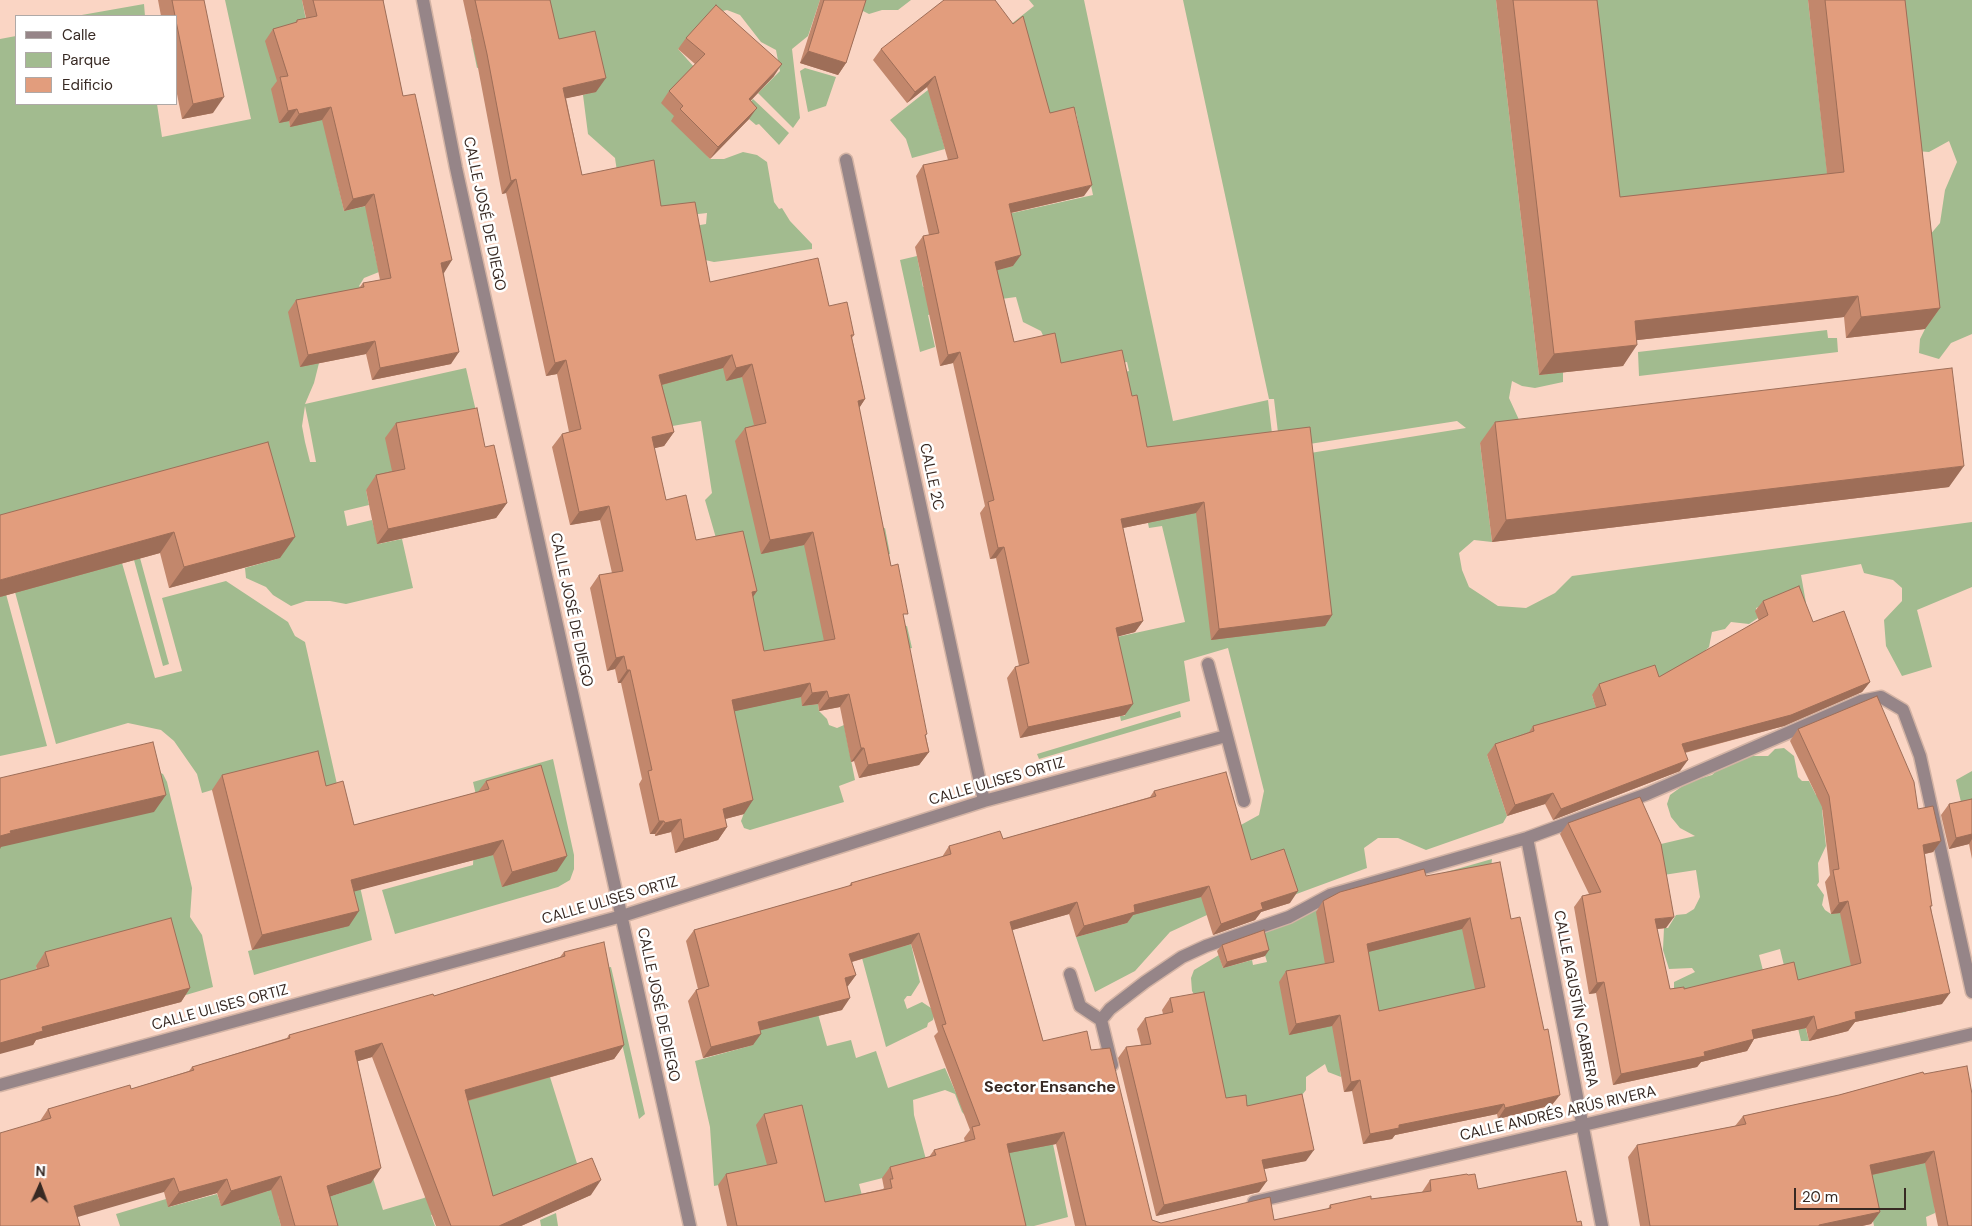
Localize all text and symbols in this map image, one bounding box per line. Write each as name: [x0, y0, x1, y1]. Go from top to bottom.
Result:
legend: [15, 15, 178, 105]
text: Calle: [62, 25, 96, 45]
text: Parque: [62, 50, 110, 70]
text: Edificio: [62, 75, 113, 95]
street label: CALLE JOSÉ DE DIEGO: [459, 135, 509, 293]
street label: CALLE 2C: [915, 442, 947, 512]
street label: CALLE JOSÉ DE DIEGO: [546, 531, 596, 689]
street label: CALLE ULISES ORTIZ: [927, 754, 1067, 810]
street label: CALLE ULISES ORTIZ: [540, 873, 680, 929]
street label: CALLE AGUSTÍN CABRERA: [1549, 909, 1601, 1089]
street label: CALLE JOSÉ DE DIEGO: [633, 926, 683, 1084]
street label: CALLE ULISES ORTIZ: [150, 981, 290, 1035]
district label: Sector Ensanche: [984, 1078, 1116, 1098]
street label: CALLE ANDRÉS ARÚS RIVERA: [1458, 1083, 1658, 1145]
north arrow: [15, 1161, 65, 1211]
text: N: [35, 1162, 46, 1180]
scale bar: [1797, 1178, 1910, 1210]
text: 20 m: [1802, 1187, 1838, 1207]

